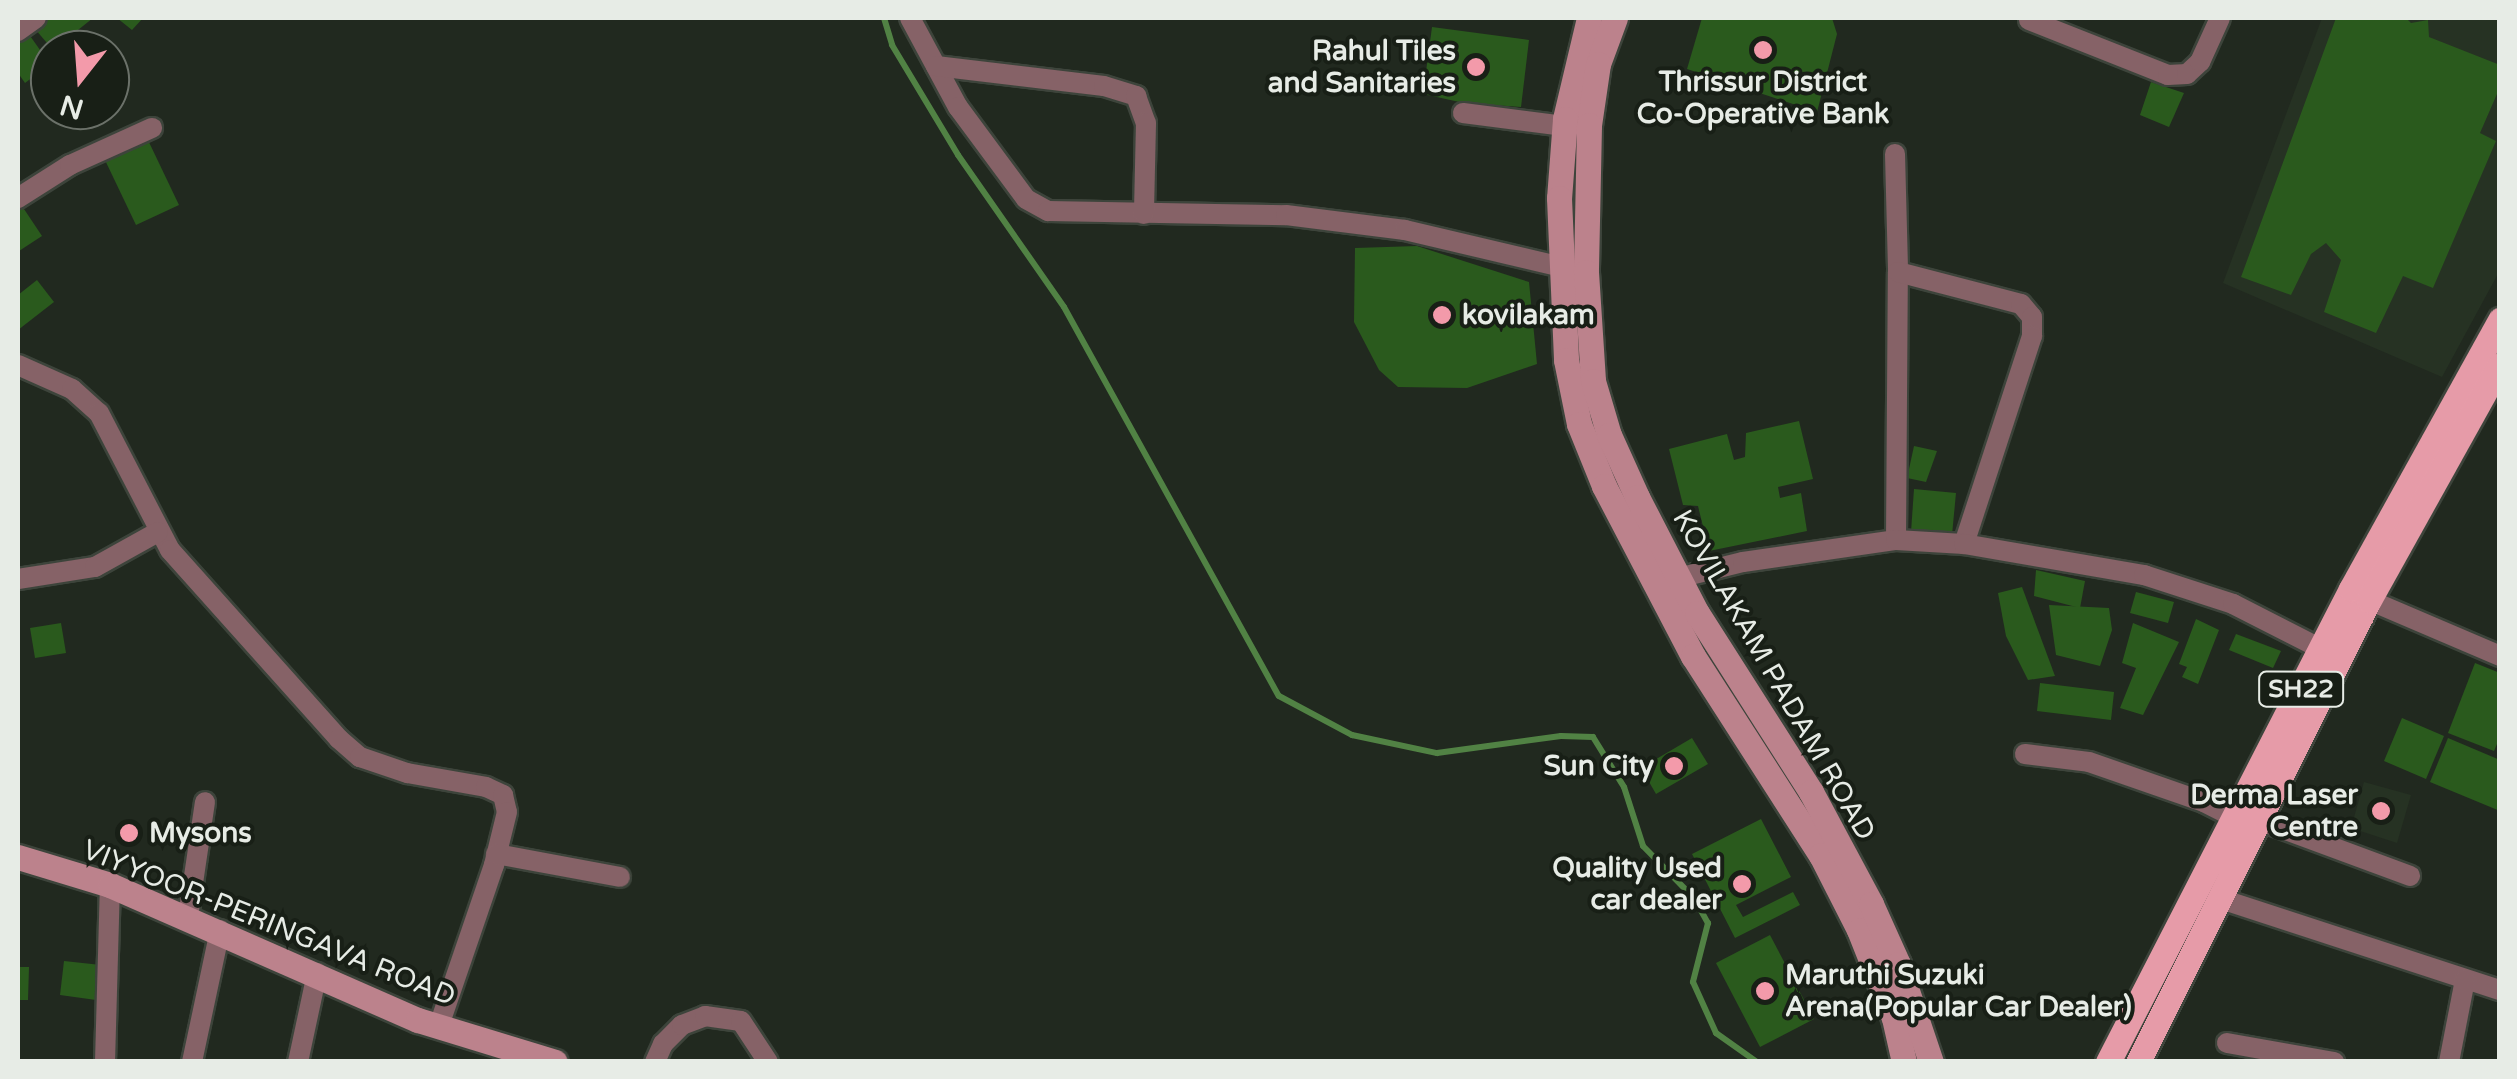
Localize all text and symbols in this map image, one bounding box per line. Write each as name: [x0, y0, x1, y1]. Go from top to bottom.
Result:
north arrow: [30, 30, 130, 130]
place label: Rahul Tiles and Sanitaries: [1268, 34, 1456, 100]
marker: Thrissur District Co-Operative Bank: [1752, 39, 1774, 61]
marker: Rahul Tiles and Sanitaries: [1465, 56, 1487, 78]
place label: Thrissur District Co-Operative Bank: [1637, 65, 1889, 131]
text: N: [56, 87, 88, 126]
place label: kovilakam: [1462, 298, 1595, 332]
marker: kovilakam: [1431, 304, 1453, 326]
street label: KOVILAKAM PADAM ROAD: [1665, 504, 1883, 846]
road number: SH22: [2256, 669, 2346, 709]
place label: Sun City: [1544, 749, 1654, 783]
marker: Sun City: [1663, 755, 1685, 777]
place label: Derma Laser Centre: [2190, 778, 2358, 844]
marker: Derma Laser Centre: [2368, 798, 2394, 824]
place label: Mysons: [149, 816, 252, 850]
marker: Mysons: [118, 822, 140, 844]
street label: VIYYOOR-PERINGAVA ROAD: [78, 833, 460, 1013]
place label: Quality Used car dealer: [1552, 851, 1722, 917]
marker: Quality Used car dealer: [1731, 873, 1753, 895]
place label: Maruthi Suzuki Arena(Popular Car Dealer): [1785, 958, 2132, 1024]
marker: Maruthi Suzuki Arena(Popular Car Dealer): [1754, 980, 1776, 1002]

